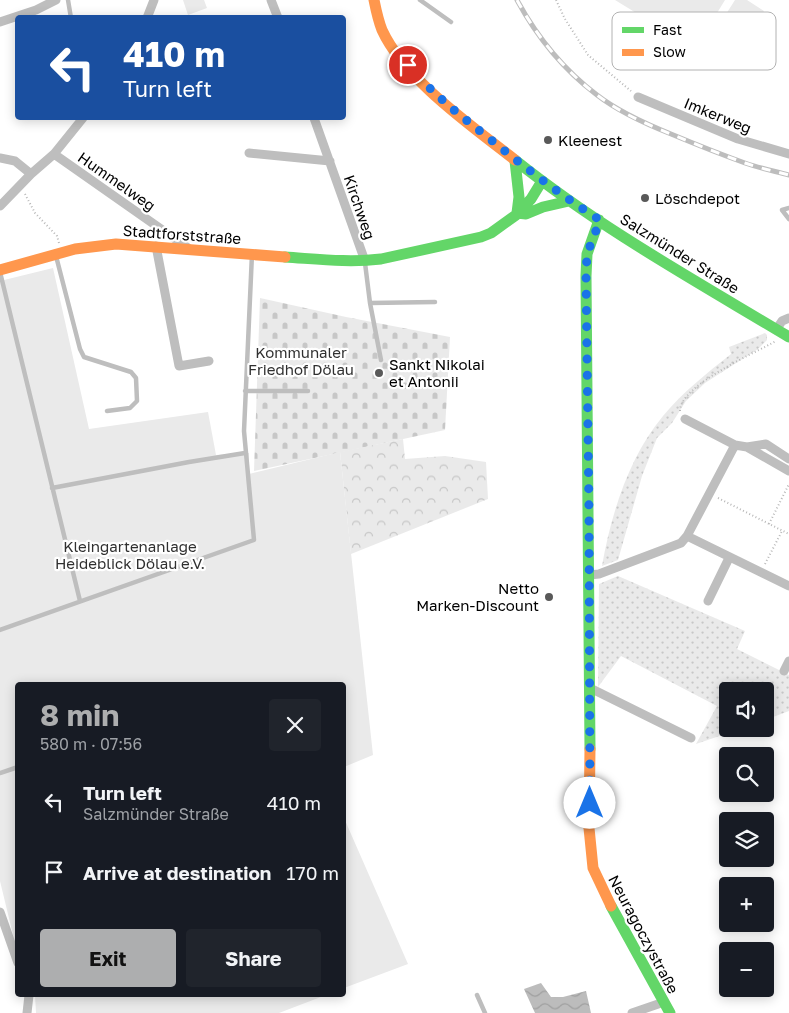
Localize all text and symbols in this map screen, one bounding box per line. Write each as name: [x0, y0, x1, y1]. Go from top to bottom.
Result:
legend: [612, 12, 776, 70]
text: Fast: [653, 21, 682, 38]
text: 410 m: [123, 33, 225, 75]
icon: left: [40, 35, 105, 100]
text: Slow: [653, 43, 686, 60]
pin: [387, 44, 429, 86]
icon: arrive: [394, 51, 422, 79]
text: Turn left: [123, 75, 212, 102]
street label: Imkerweg: [682, 93, 754, 137]
place label: Kleenest: [558, 131, 622, 149]
marker: Kleenest: [542, 134, 554, 146]
street label: Hummelweg: [75, 148, 159, 214]
street label: Kirchweg: [341, 172, 379, 242]
place label: Löschdepot: [655, 189, 740, 207]
marker: Löschdepot: [639, 192, 651, 204]
street label: Salzmünder Straße: [617, 209, 743, 297]
street label: Stadtforststraße: [122, 221, 242, 247]
park label: Kommunaler Friedhof Dölau: [248, 343, 354, 378]
place label: Sankt Nikolai et Antonii: [389, 355, 485, 390]
marker: Sankt Nikolai et Antonii: [373, 367, 385, 379]
park label: Kleingartenanlage Heideblick Dölau e.V.: [55, 537, 205, 572]
place label: Netto Marken-Discount: [416, 579, 539, 614]
marker: Netto Marken-Discount: [543, 591, 555, 603]
map controls: [719, 682, 774, 997]
button: sound: [719, 682, 774, 737]
text: 8 min: [40, 697, 119, 733]
button: close: [269, 699, 321, 751]
text: 580 m · 07:56: [40, 734, 142, 754]
button: search: [719, 747, 774, 802]
position arrow: [563, 776, 615, 828]
text: Turn left: [83, 781, 162, 804]
icon: left: [40, 788, 68, 816]
text: 410 m: [267, 791, 321, 814]
text: Salzmünder Straße: [83, 804, 229, 824]
button: layers: [719, 812, 774, 867]
icon: arrive: [40, 858, 68, 886]
text: Arrive at destination: [83, 861, 271, 884]
text: 170 m: [286, 861, 339, 884]
street label: Neuragoczystraße: [605, 872, 683, 997]
button: +: [719, 877, 774, 932]
button: Exit: [40, 929, 176, 987]
button: Share: [186, 929, 321, 987]
button: −: [719, 942, 774, 997]

